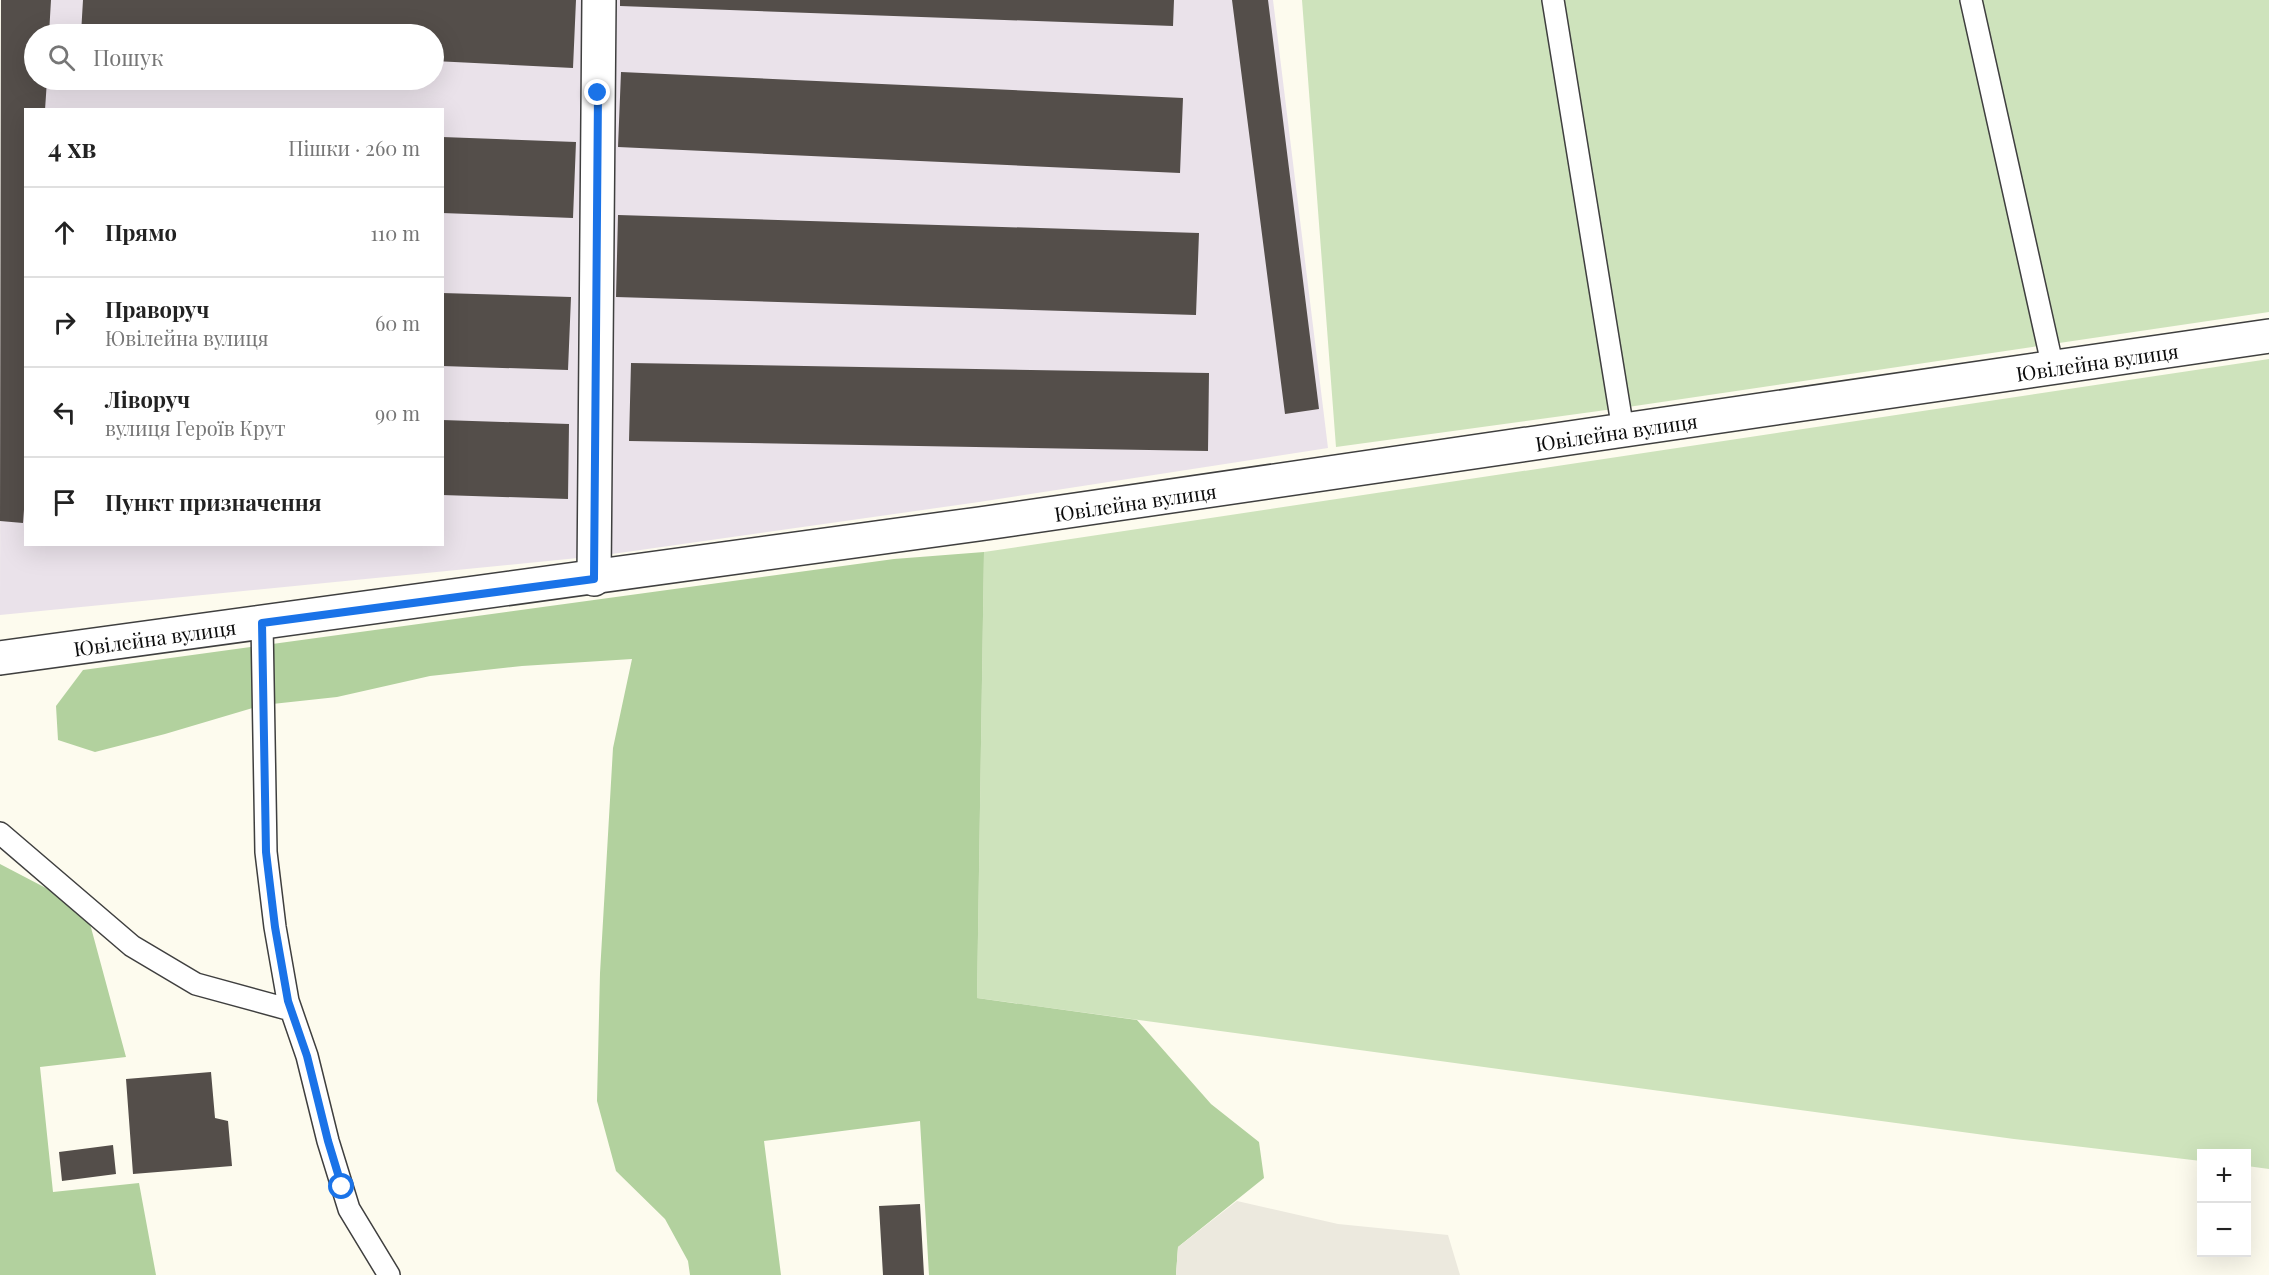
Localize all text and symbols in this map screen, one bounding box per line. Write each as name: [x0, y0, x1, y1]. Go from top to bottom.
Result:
search box: [24, 24, 444, 90]
icon: search: [45, 41, 78, 74]
text: Пошук: [93, 42, 164, 72]
route end: [584, 79, 610, 105]
text: 4 хв: [48, 130, 96, 165]
text: Пішки · 260 m: [288, 134, 420, 161]
icon: ahead: [48, 216, 81, 249]
text: Прямо: [105, 217, 177, 247]
text: 110 m: [370, 219, 420, 246]
text: Праворуч: [105, 294, 209, 324]
icon: right: [48, 306, 81, 339]
text: 60 m: [375, 309, 420, 336]
text: Ювілейна вулиця: [105, 324, 269, 351]
street label: Ювілейна вулиця: [2014, 336, 2180, 386]
text: Ліворуч: [105, 384, 190, 414]
icon: left: [48, 396, 81, 429]
text: 90 m: [375, 399, 420, 426]
street label: Ювілейна вулиця: [1533, 406, 1699, 456]
text: вулиця Героїв Крут: [105, 414, 286, 441]
street label: Ювілейна вулиця: [1052, 476, 1218, 526]
icon: arrive: [48, 486, 81, 519]
text: Пункт призначення: [105, 487, 322, 517]
street label: Ювілейна вулиця: [72, 612, 238, 661]
map controls: [2197, 1149, 2251, 1257]
button: +: [2197, 1149, 2251, 1203]
route start: [328, 1173, 354, 1199]
button: −: [2197, 1203, 2251, 1257]

